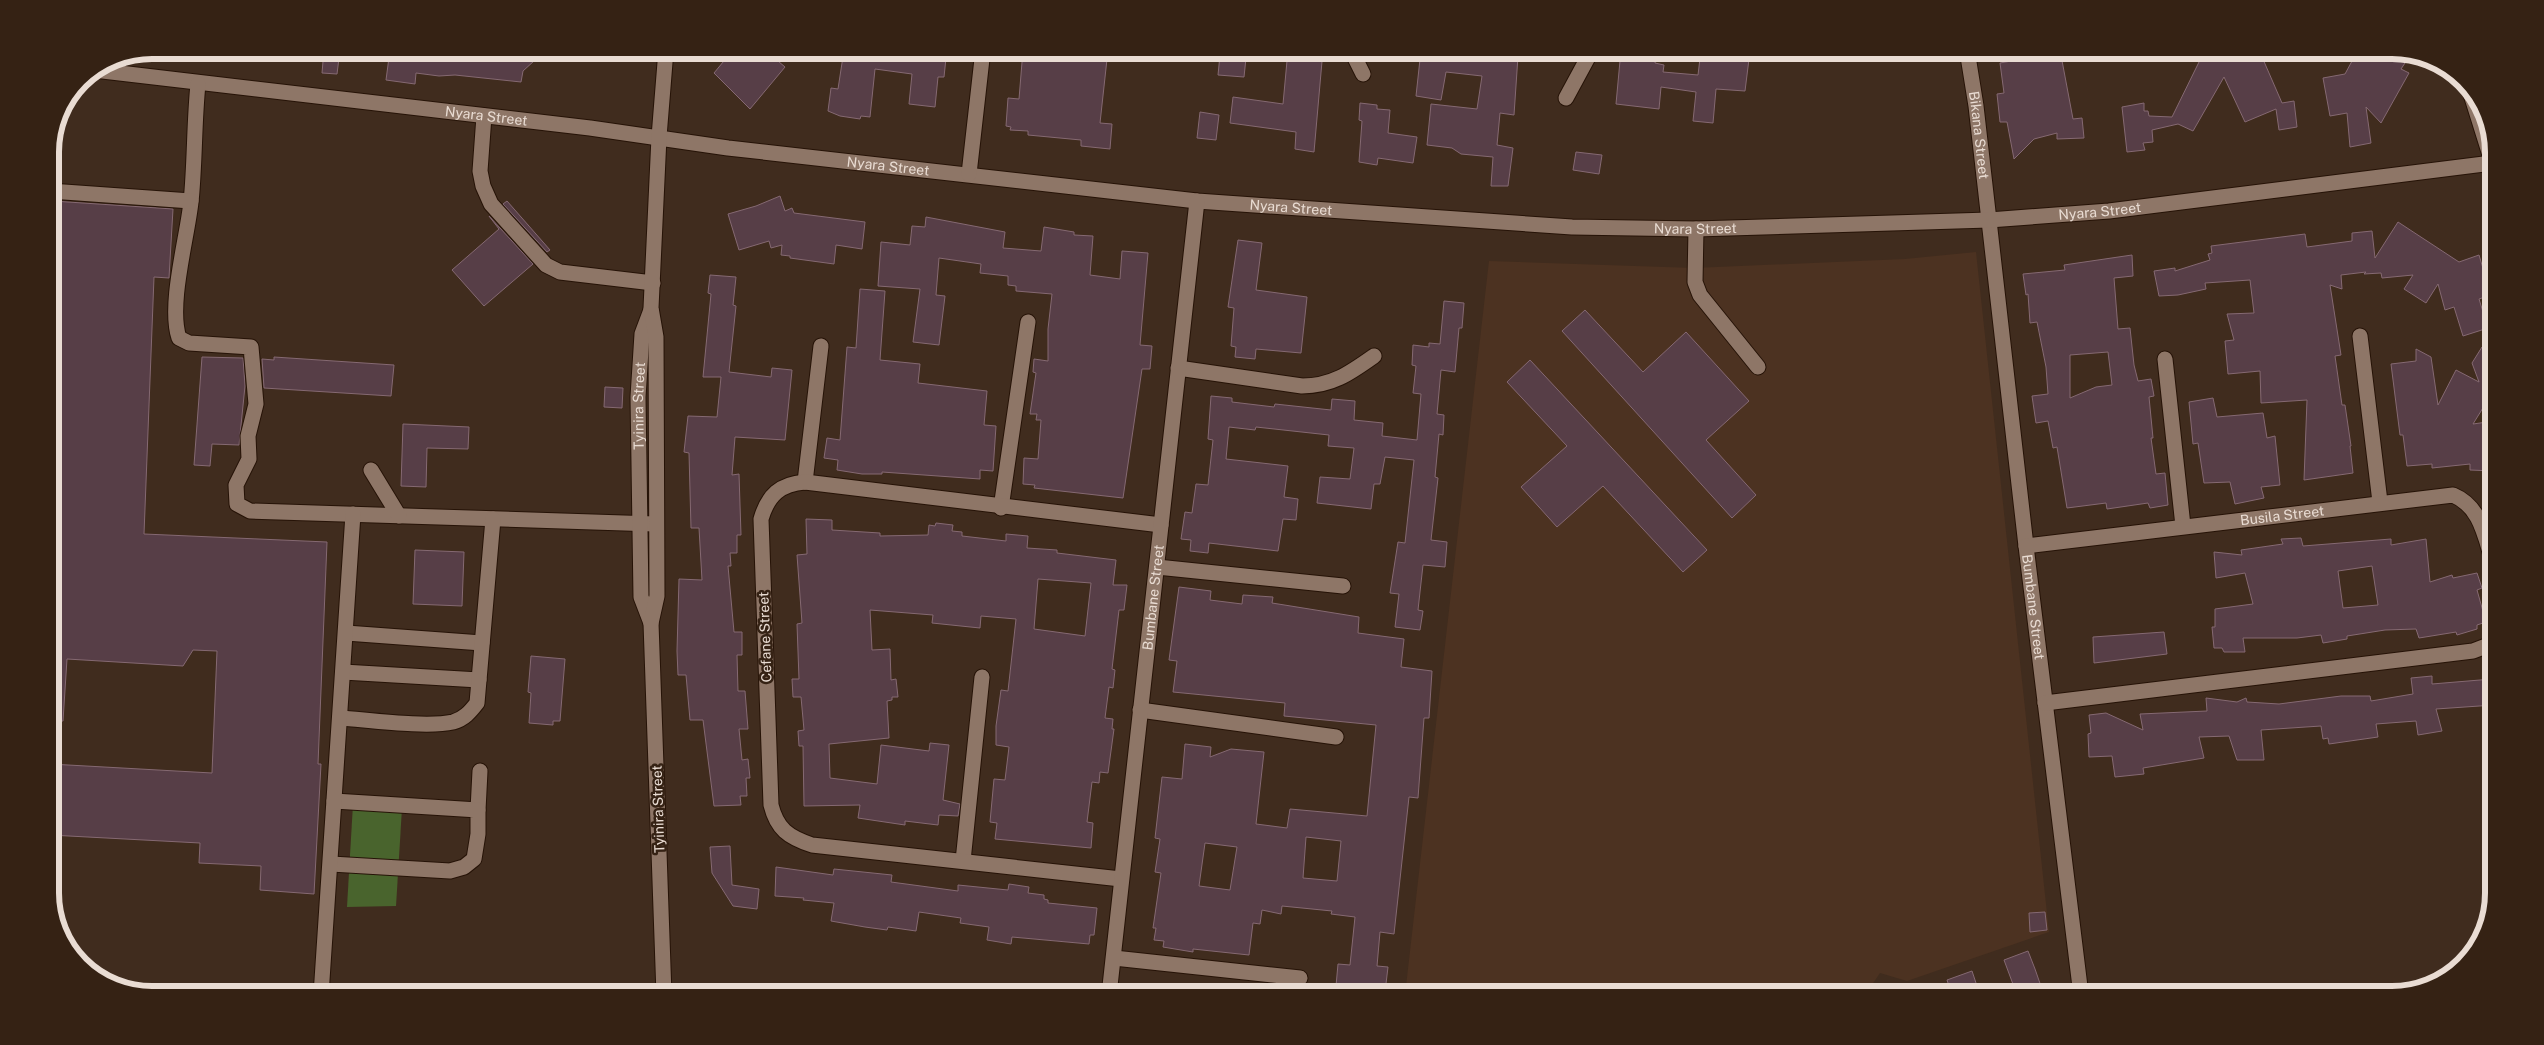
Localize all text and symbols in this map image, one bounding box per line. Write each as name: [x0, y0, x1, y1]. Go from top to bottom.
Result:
street label: Bikana Street: [1966, 90, 1992, 180]
street label: Nyara Street: [444, 103, 528, 129]
street label: Nyara Street: [846, 153, 930, 179]
street label: Nyara Street: [1249, 197, 1333, 218]
street label: Nyara Street: [2058, 199, 2142, 223]
street label: Nyara Street: [1654, 220, 1737, 237]
street label: Tyinira Street: [630, 362, 648, 450]
street label: Busila Street: [2239, 502, 2325, 528]
street label: Bumbane Street: [1139, 544, 1167, 651]
street label: Bumbane Street: [2019, 553, 2048, 661]
street label: Cefane Street: [755, 591, 775, 683]
street label: Tyinira Street: [648, 765, 668, 853]

